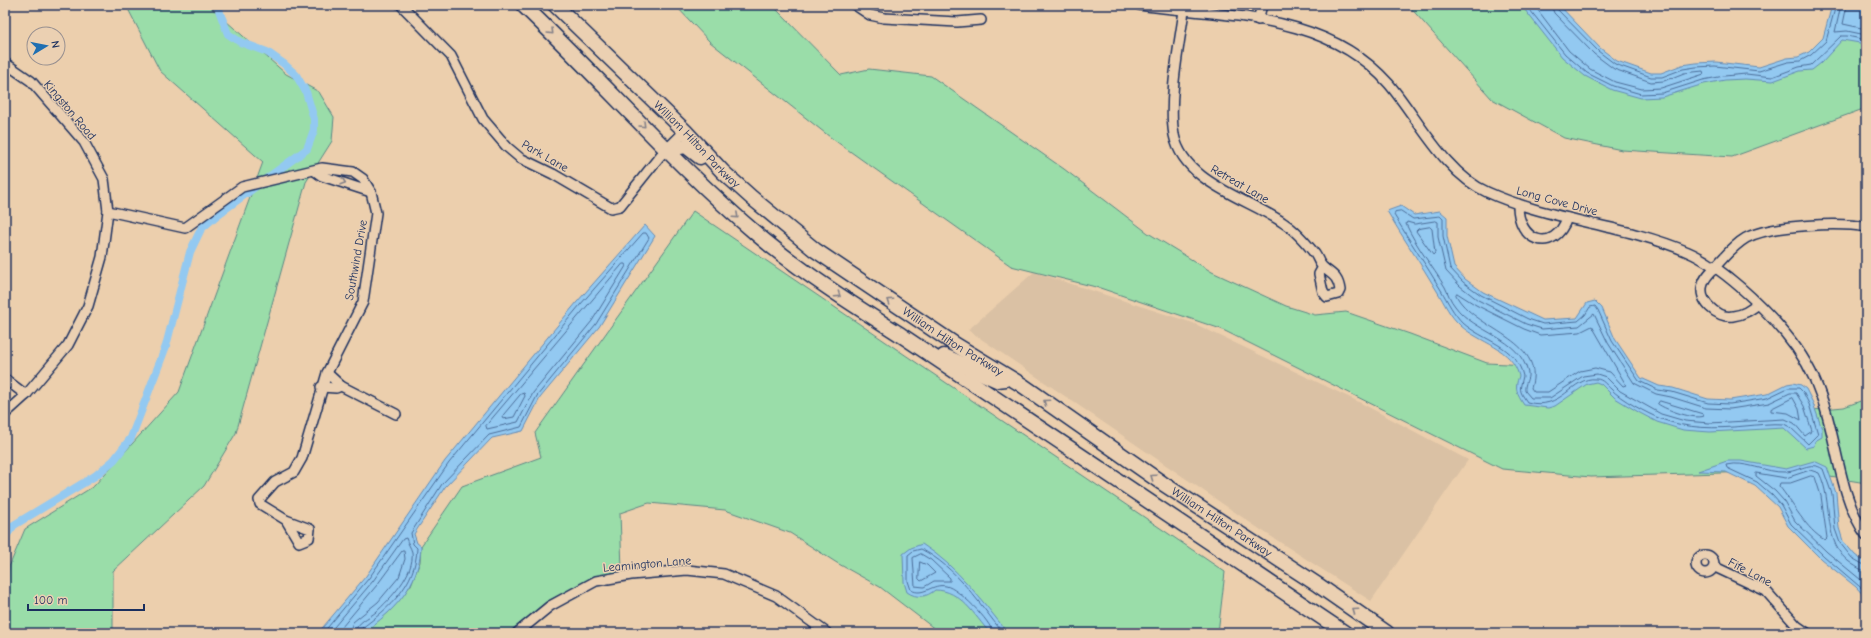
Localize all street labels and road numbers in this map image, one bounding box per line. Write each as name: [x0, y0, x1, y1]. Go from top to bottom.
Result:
street label: Kingston Road: [41, 77, 99, 143]
street label: William Hilton Parkway: [651, 98, 743, 191]
street label: Park Lane: [519, 137, 571, 175]
street label: Retreat Lane: [1208, 162, 1272, 206]
street label: Long Cove Drive: [1515, 183, 1599, 219]
street label: Southwind Drive: [342, 219, 370, 301]
street label: William Hilton Parkway: [900, 304, 1006, 379]
street label: William Hilton Parkway: [1169, 484, 1275, 560]
street label: Leamington Lane: [602, 553, 692, 575]
street label: Fife Lane: [1726, 555, 1774, 589]

